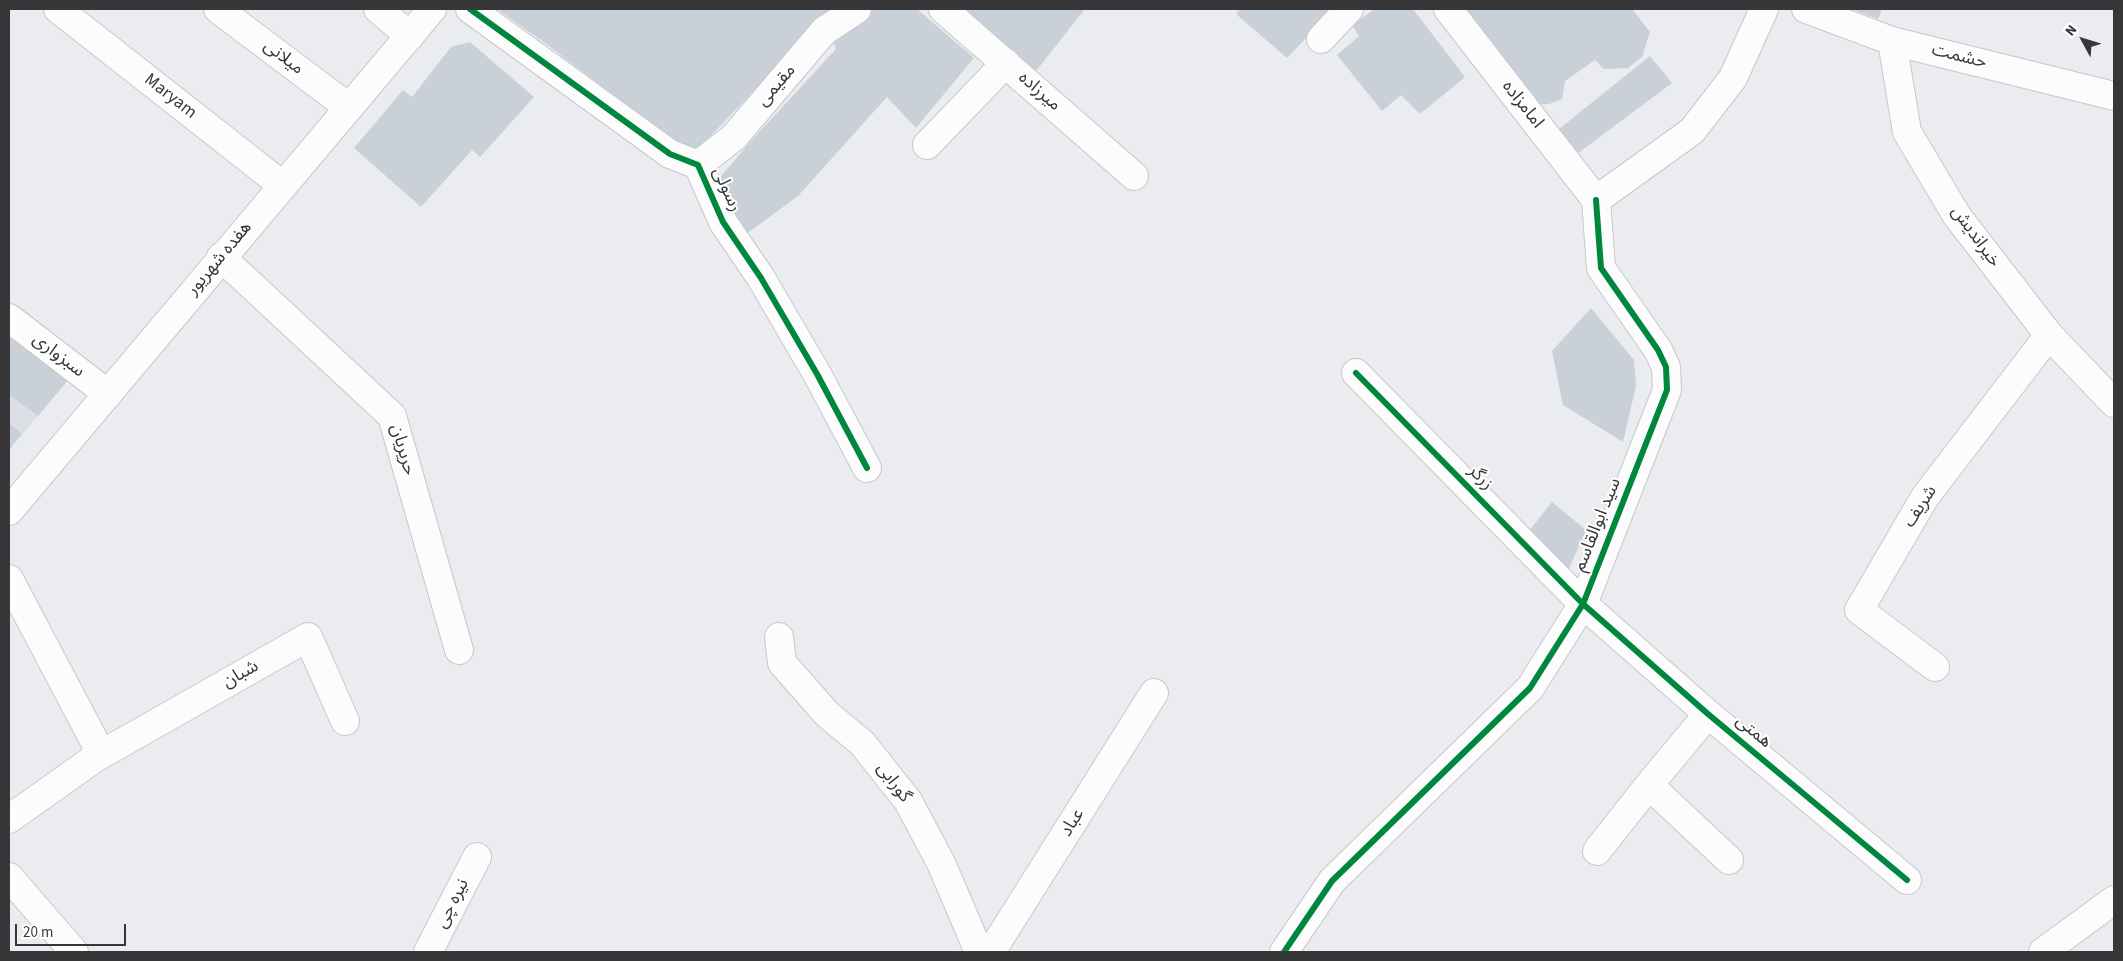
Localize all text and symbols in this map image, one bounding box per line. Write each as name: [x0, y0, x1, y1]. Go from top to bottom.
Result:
north arrow: [2058, 15, 2108, 65]
text: N: [2061, 21, 2082, 40]
street label: میلانی: [259, 36, 307, 80]
street label: حشمت: [1929, 40, 1989, 74]
street label: مقیمی: [753, 61, 801, 111]
street label: میرزاده: [1013, 68, 1065, 116]
street label: Maryam: [139, 70, 201, 124]
street label: امامزاده: [1496, 77, 1548, 133]
street label: رسولی: [707, 164, 745, 216]
street label: خیراندیش: [1945, 202, 2005, 272]
street label: هفده شهریور: [183, 218, 257, 300]
street label: سبزواری: [28, 329, 88, 383]
street label: حریریان: [384, 422, 420, 478]
street label: زرگر: [1463, 461, 1497, 495]
street label: سید ابوالقاسم: [1569, 475, 1627, 575]
street label: شریف: [1899, 482, 1943, 532]
street label: شبان: [219, 656, 263, 694]
street label: همتی: [1730, 711, 1776, 753]
street label: گورابی: [871, 759, 915, 807]
street label: عباد: [1056, 805, 1090, 841]
street label: نیره چی: [431, 876, 475, 932]
scale bar: [18, 914, 129, 946]
text: 20 m: [23, 922, 53, 943]

